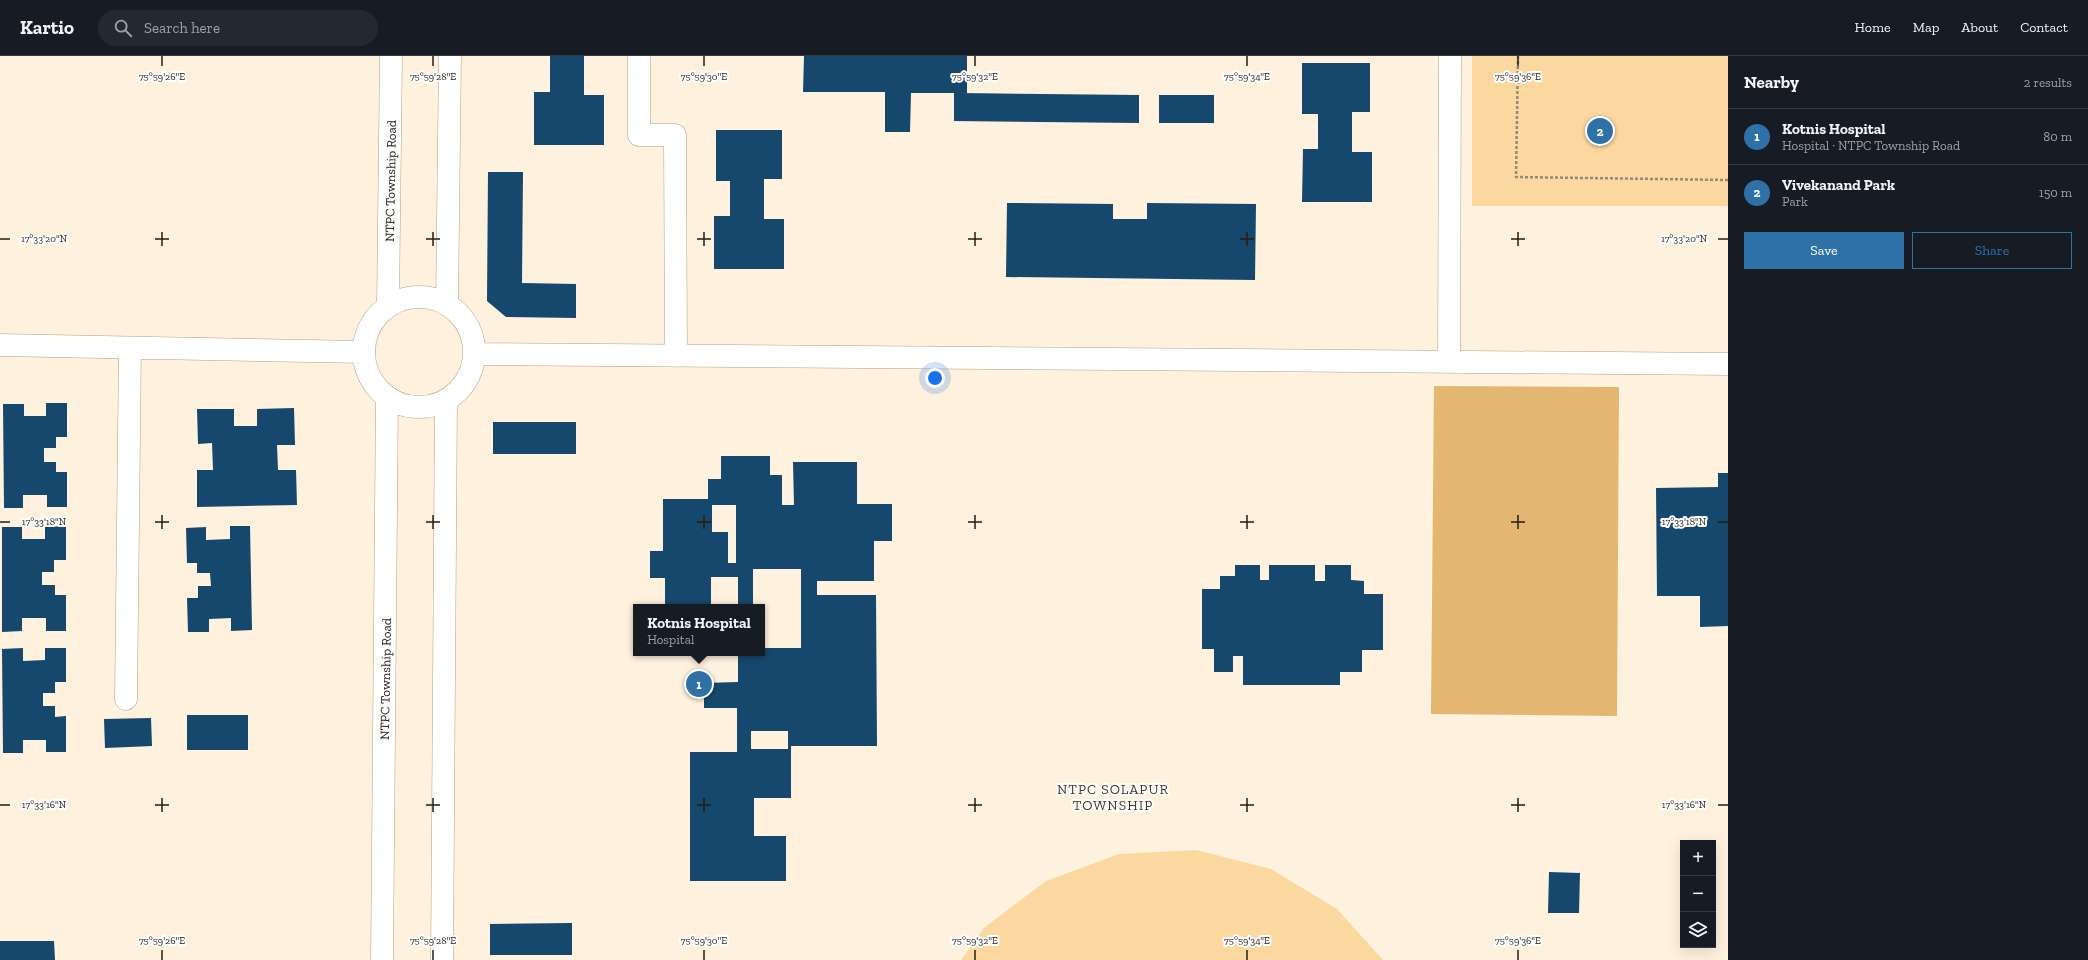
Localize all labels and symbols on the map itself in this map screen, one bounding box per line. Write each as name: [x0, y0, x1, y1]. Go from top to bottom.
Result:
text: 75°59'26"E: [139, 71, 185, 83]
text: 75°59'28"E: [410, 71, 456, 83]
text: 75°59'30"E: [681, 71, 727, 83]
text: 75°59'32"E: [952, 71, 998, 83]
text: 75°59'34"E: [1224, 71, 1270, 83]
text: 75°59'36"E: [1495, 71, 1541, 83]
pin: 2: [1587, 116, 1613, 146]
street label: NTPC Township Road: [382, 120, 399, 242]
text: 17°33'20"N: [21, 233, 68, 245]
text: 17°33'20"N: [1661, 233, 1708, 245]
your location: [925, 368, 945, 388]
text: 17°33'18"N: [22, 516, 67, 528]
text: 17°33'18"N: [1662, 516, 1707, 528]
street label: NTPC Township Road: [377, 618, 394, 740]
pin: 1: [686, 669, 712, 699]
district label: NTPC SOLAPUR TOWNSHIP: [1057, 781, 1169, 814]
text: 17°33'16"N: [22, 799, 67, 811]
text: 17°33'16"N: [1662, 799, 1707, 811]
text: 75°59'26"E: [139, 935, 185, 947]
text: 75°59'28"E: [410, 935, 456, 947]
text: 75°59'30"E: [681, 935, 727, 947]
text: 75°59'32"E: [952, 935, 998, 947]
text: 75°59'34"E: [1224, 935, 1270, 947]
text: 75°59'36"E: [1495, 935, 1541, 947]

